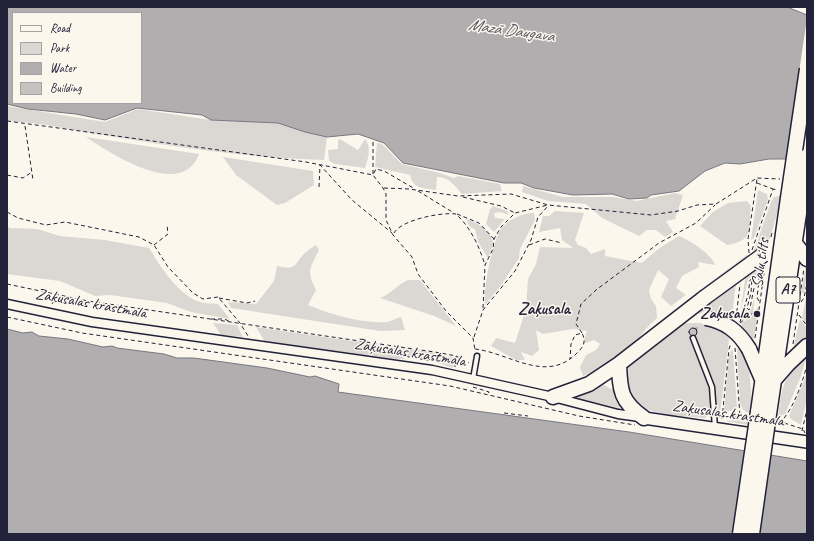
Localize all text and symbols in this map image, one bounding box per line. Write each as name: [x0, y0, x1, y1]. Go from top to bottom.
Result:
legend: [12, 12, 142, 104]
water label: Mazā Daugava: [467, 15, 555, 47]
text: Road: [50, 20, 70, 36]
text: Park: [50, 40, 69, 56]
text: Water: [50, 60, 76, 76]
text: Building: [50, 80, 82, 96]
street label: Salu tilts: [748, 237, 774, 289]
road number: A7: [776, 277, 800, 303]
street label: Zaķusalas krastmala: [34, 285, 148, 323]
district label: Zaķusala: [518, 300, 570, 320]
place label: Zaķusala: [700, 304, 749, 324]
marker: Zaķusala: [752, 309, 762, 319]
street label: Zaķusalas krastmala: [353, 335, 467, 371]
street label: Zaķusalas krastmala: [671, 397, 785, 431]

